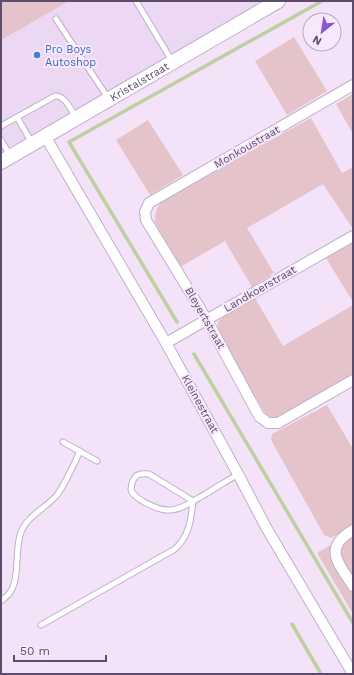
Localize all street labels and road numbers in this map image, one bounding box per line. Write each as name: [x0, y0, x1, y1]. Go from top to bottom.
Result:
street label: Kristalstraat: [107, 59, 172, 104]
street label: Monkoustraat: [212, 123, 283, 171]
street label: Landkoerstraat: [222, 263, 299, 315]
street label: Bleyertstraat: [182, 285, 228, 351]
street label: Kleinestraat: [179, 373, 222, 436]

